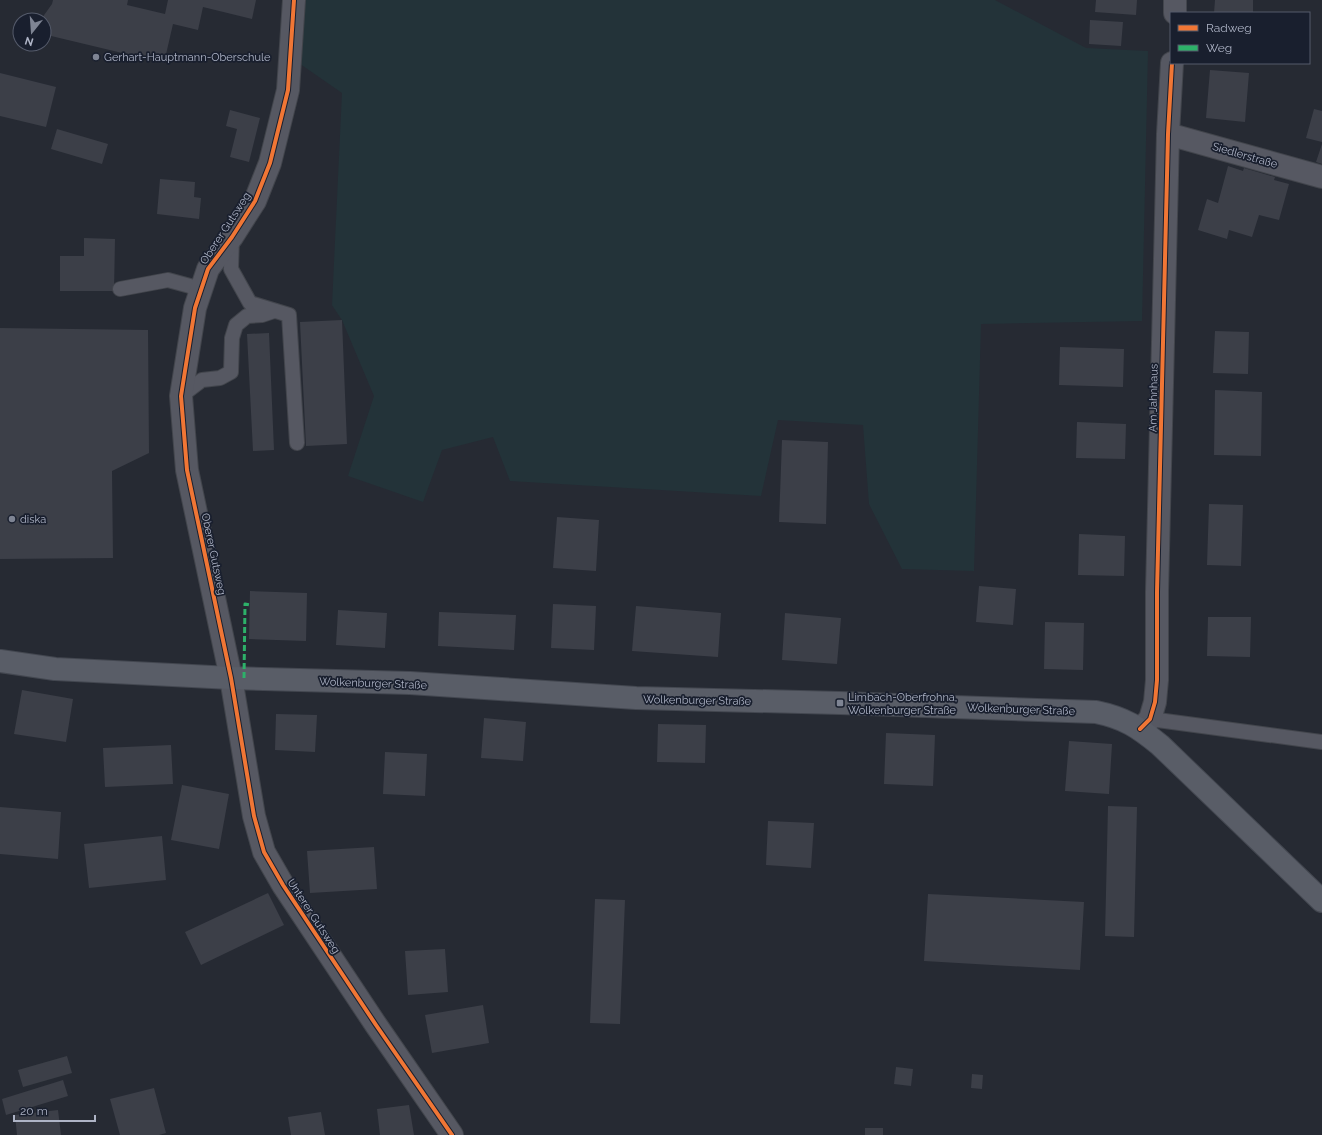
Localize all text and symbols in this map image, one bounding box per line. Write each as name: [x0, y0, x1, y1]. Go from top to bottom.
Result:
north arrow: [12, 12, 52, 52]
legend: [1170, 12, 1310, 64]
text: Radweg: [1206, 21, 1252, 35]
text: N: [23, 34, 35, 49]
text: Weg: [1206, 41, 1232, 55]
place label: Gerhart-Hauptmann-Oberschule: [104, 51, 271, 64]
marker: Gerhart-Hauptmann-Oberschule: [91, 52, 101, 62]
street label: Siedlerstraße: [1211, 140, 1279, 171]
street label: Oberer Gutsweg: [197, 190, 254, 267]
street label: Am Jahnhaus: [1146, 364, 1161, 432]
street label: Oberer Gutsweg: [198, 512, 229, 596]
place label: diska: [20, 513, 46, 526]
marker: diska: [7, 514, 17, 524]
street label: Wolkenburger Straße: [319, 675, 428, 692]
place label: Limbach-Oberfrohna, Wolkenburger Straße: [848, 691, 957, 717]
street label: Wolkenburger Straße: [643, 693, 752, 708]
marker: Limbach-Oberfrohna, Wolkenburger Straße: [835, 698, 845, 708]
street label: Wolkenburger Straße: [967, 701, 1076, 718]
street label: Unterer Gutsweg: [285, 876, 343, 956]
scale bar: [14, 1097, 95, 1123]
text: 20 m: [20, 1104, 48, 1118]

